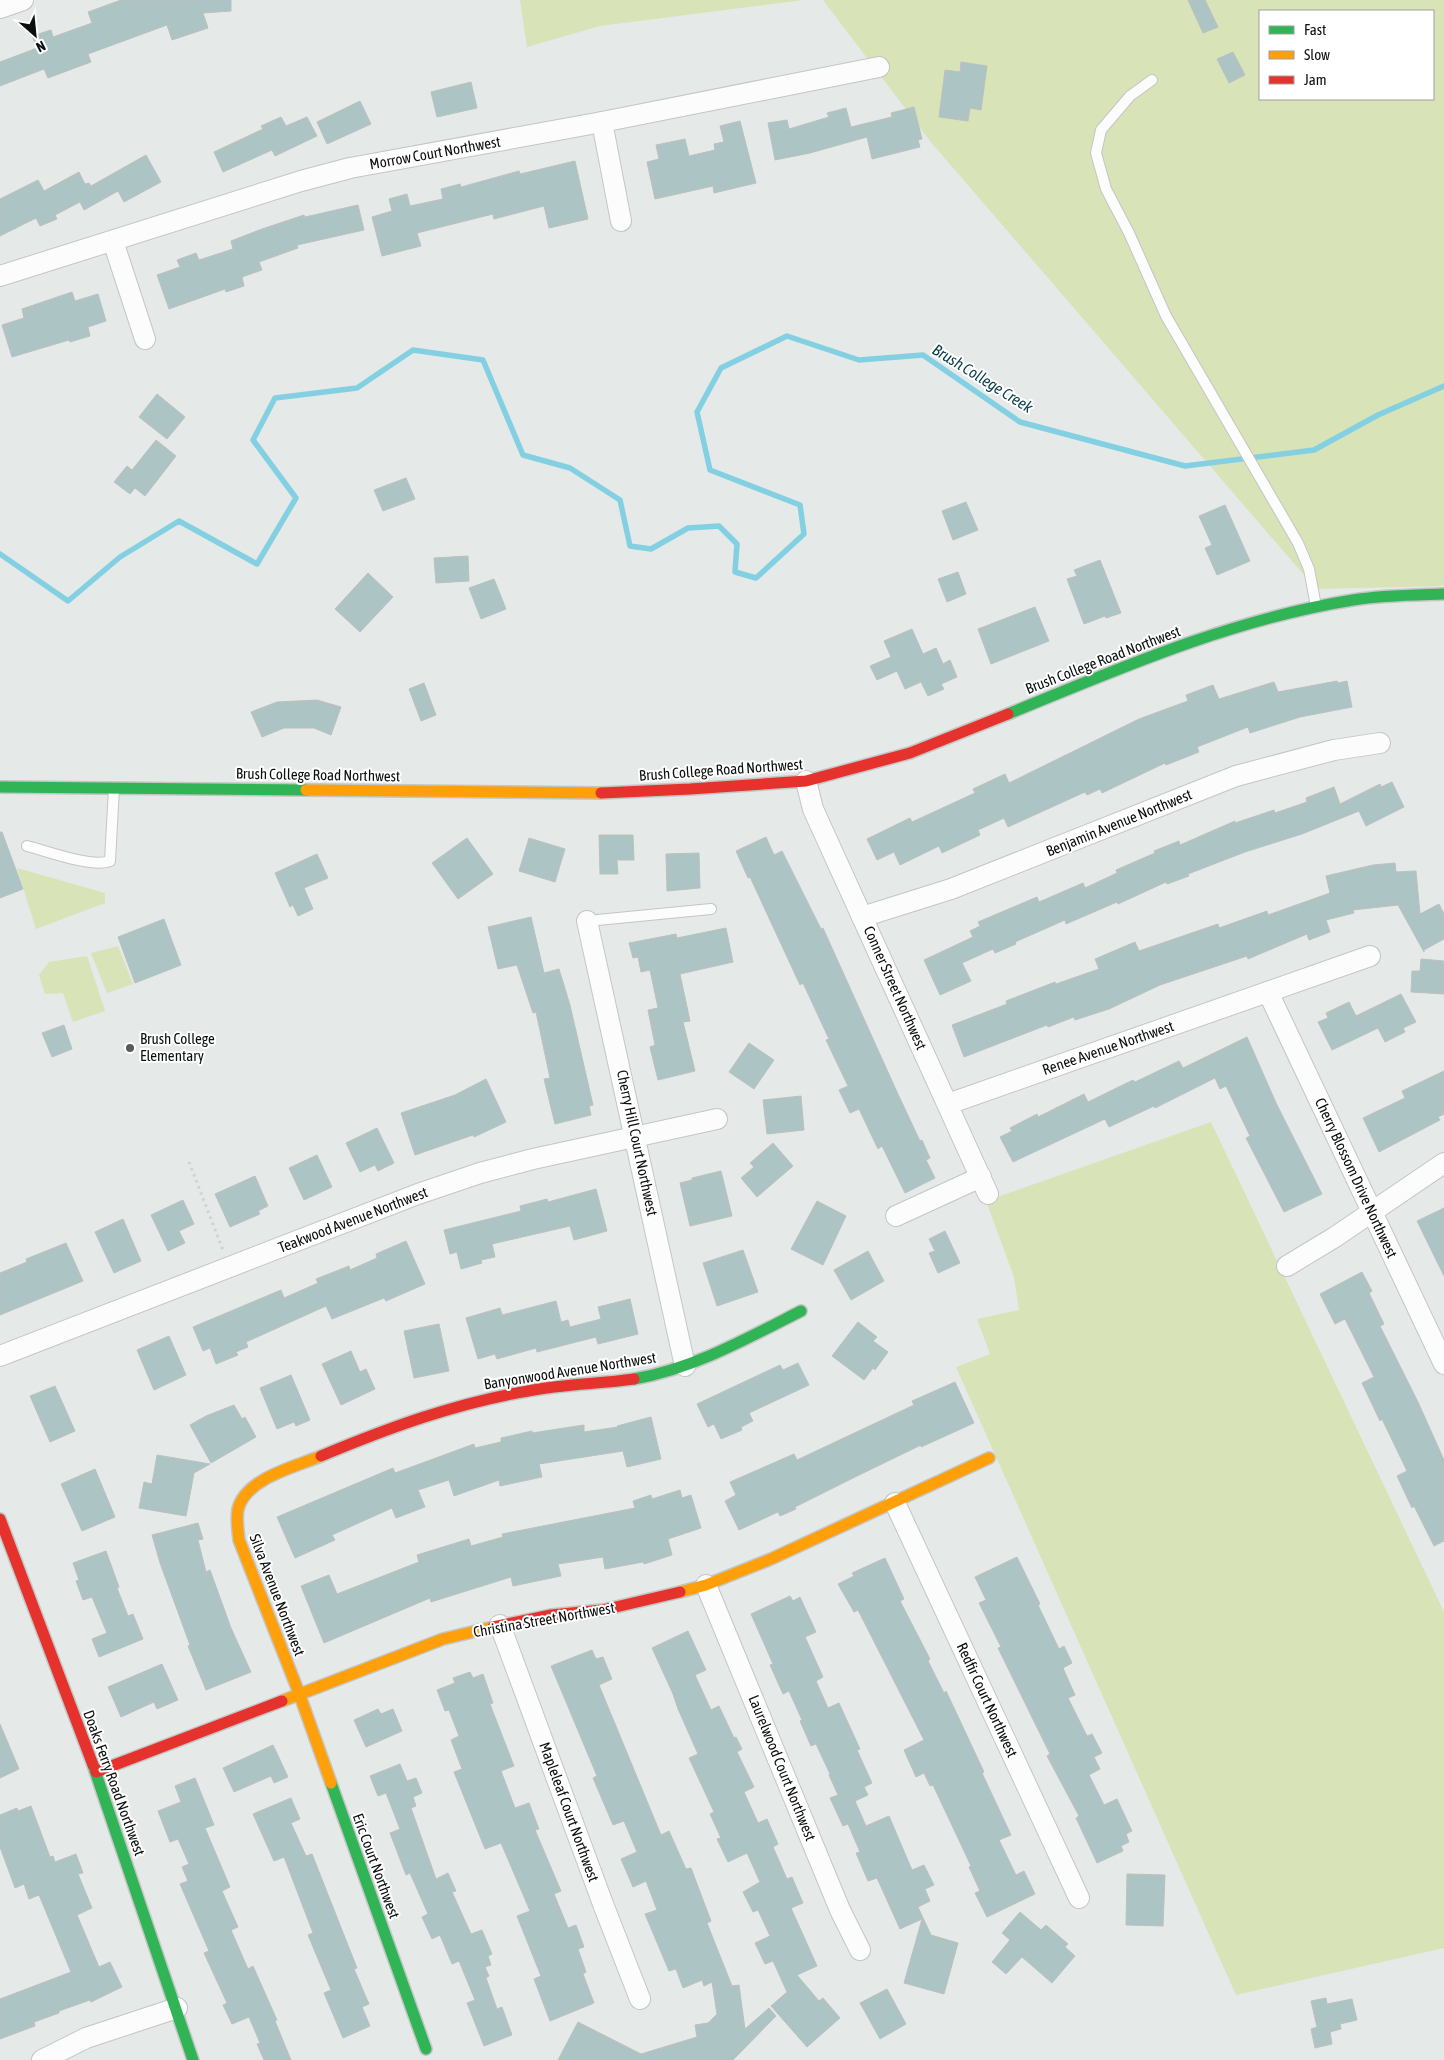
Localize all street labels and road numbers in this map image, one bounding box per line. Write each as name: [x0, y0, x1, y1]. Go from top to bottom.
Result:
street label: Morrow Court Northwest: [368, 133, 502, 172]
street label: Brush College Road Northwest: [1023, 622, 1183, 697]
street label: Brush College Road Northwest: [638, 755, 804, 784]
street label: Brush College Road Northwest: [236, 765, 400, 784]
street label: Benjamin Avenue Northwest: [1043, 785, 1194, 860]
street label: Conner Street Northwest: [861, 923, 930, 1052]
street label: Renee Avenue Northwest: [1040, 1017, 1176, 1078]
street label: Cherry Hill Court Northwest: [614, 1068, 661, 1217]
street label: Cherry Blossom Drive Northwest: [1312, 1095, 1401, 1260]
street label: Teakwood Avenue Northwest: [276, 1183, 430, 1256]
street label: Banyonwood Avenue Northwest: [482, 1348, 657, 1393]
street label: Silva Avenue Northwest: [246, 1531, 309, 1658]
street label: Christina Street Northwest: [472, 1599, 616, 1640]
street label: Redfir Court Northwest: [954, 1640, 1021, 1760]
street label: Laurelwood Court Northwest: [745, 1692, 820, 1843]
street label: Doaks Ferry Road Northwest: [80, 1708, 149, 1858]
street label: Mapleleaf Court Northwest: [536, 1740, 603, 1884]
street label: Eric Court Northwest: [350, 1811, 403, 1921]

